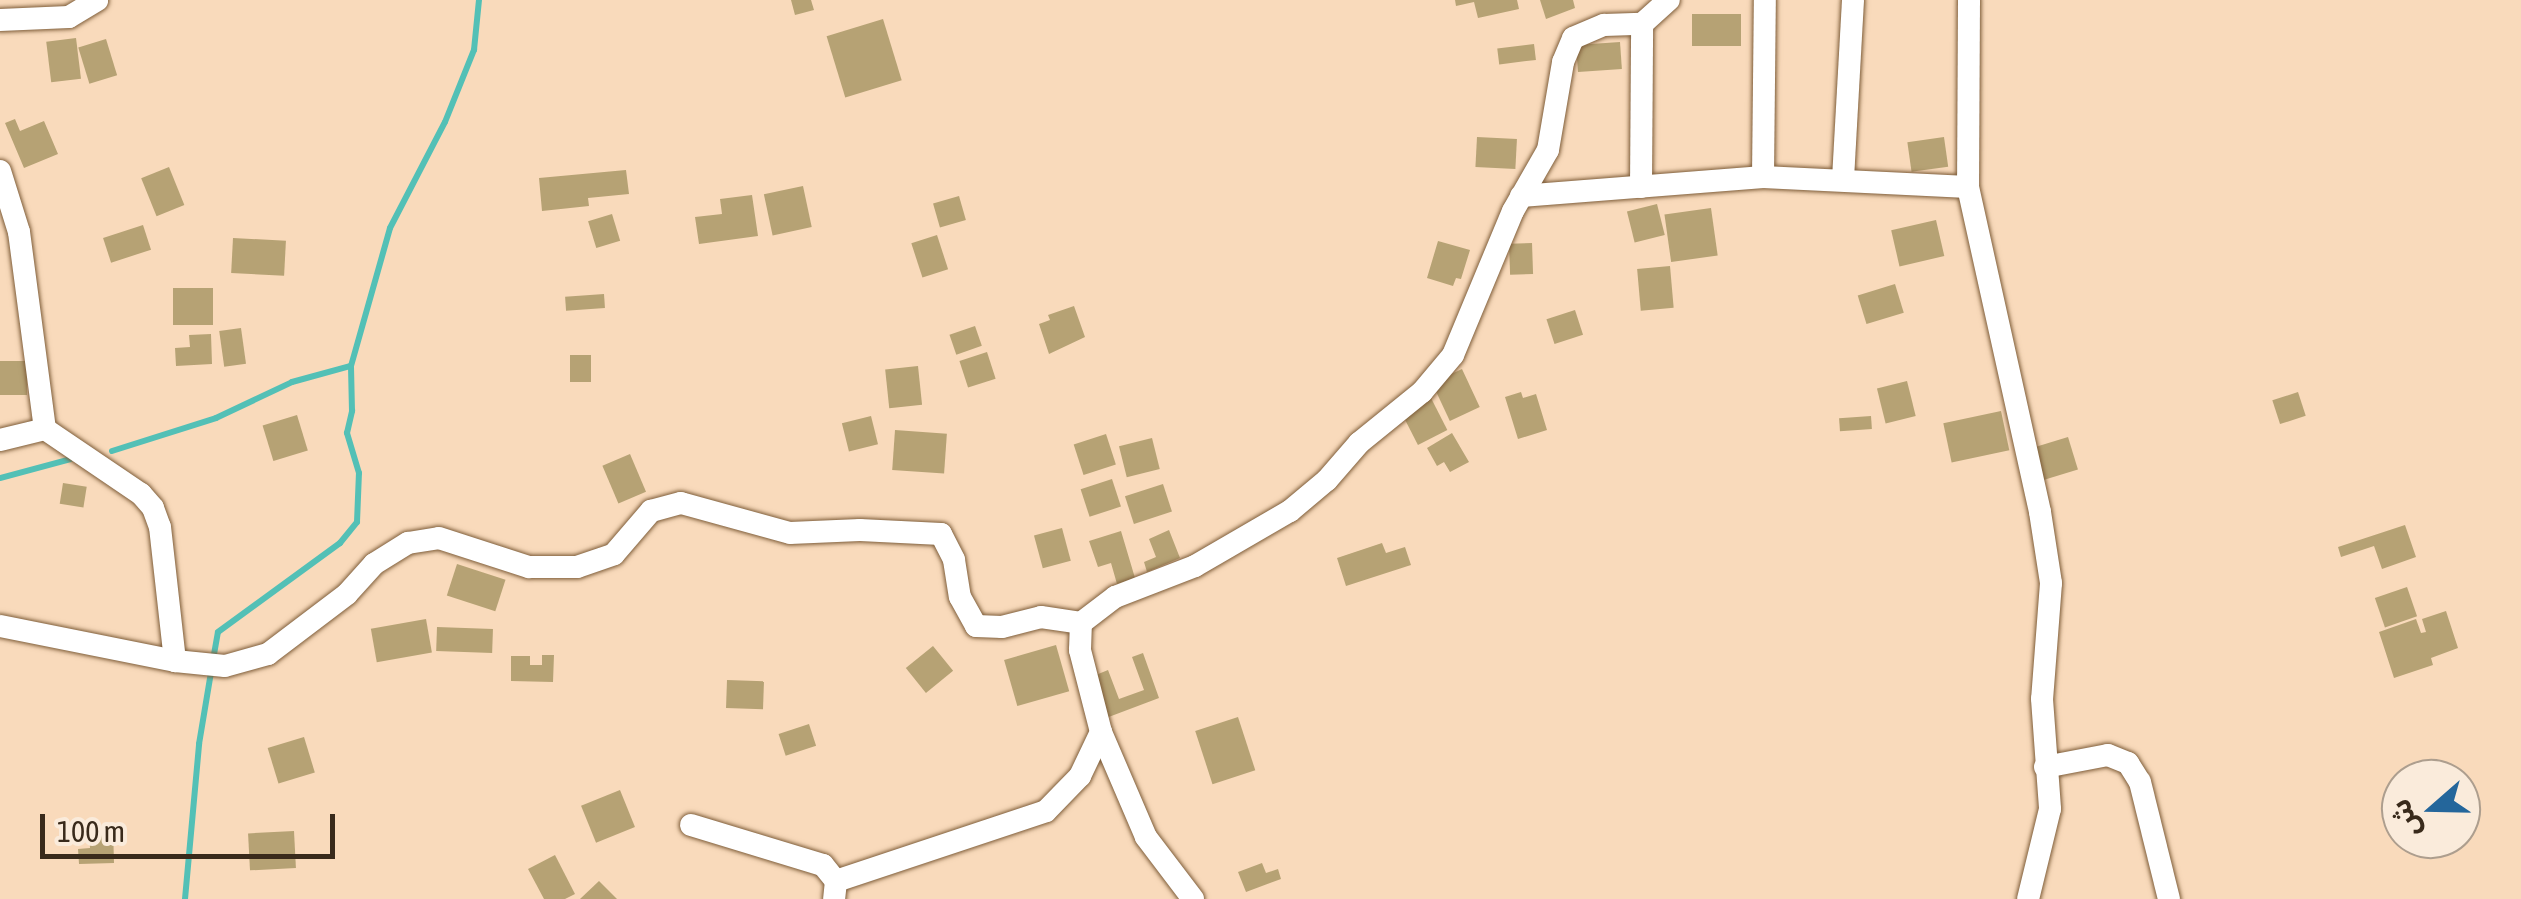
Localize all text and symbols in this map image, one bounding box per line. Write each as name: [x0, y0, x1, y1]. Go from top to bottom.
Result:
north arrow: [2381, 759, 2481, 859]
scale bar: [45, 794, 340, 856]
text: ش: [2383, 795, 2426, 842]
text: 100 m: [57, 814, 125, 848]

